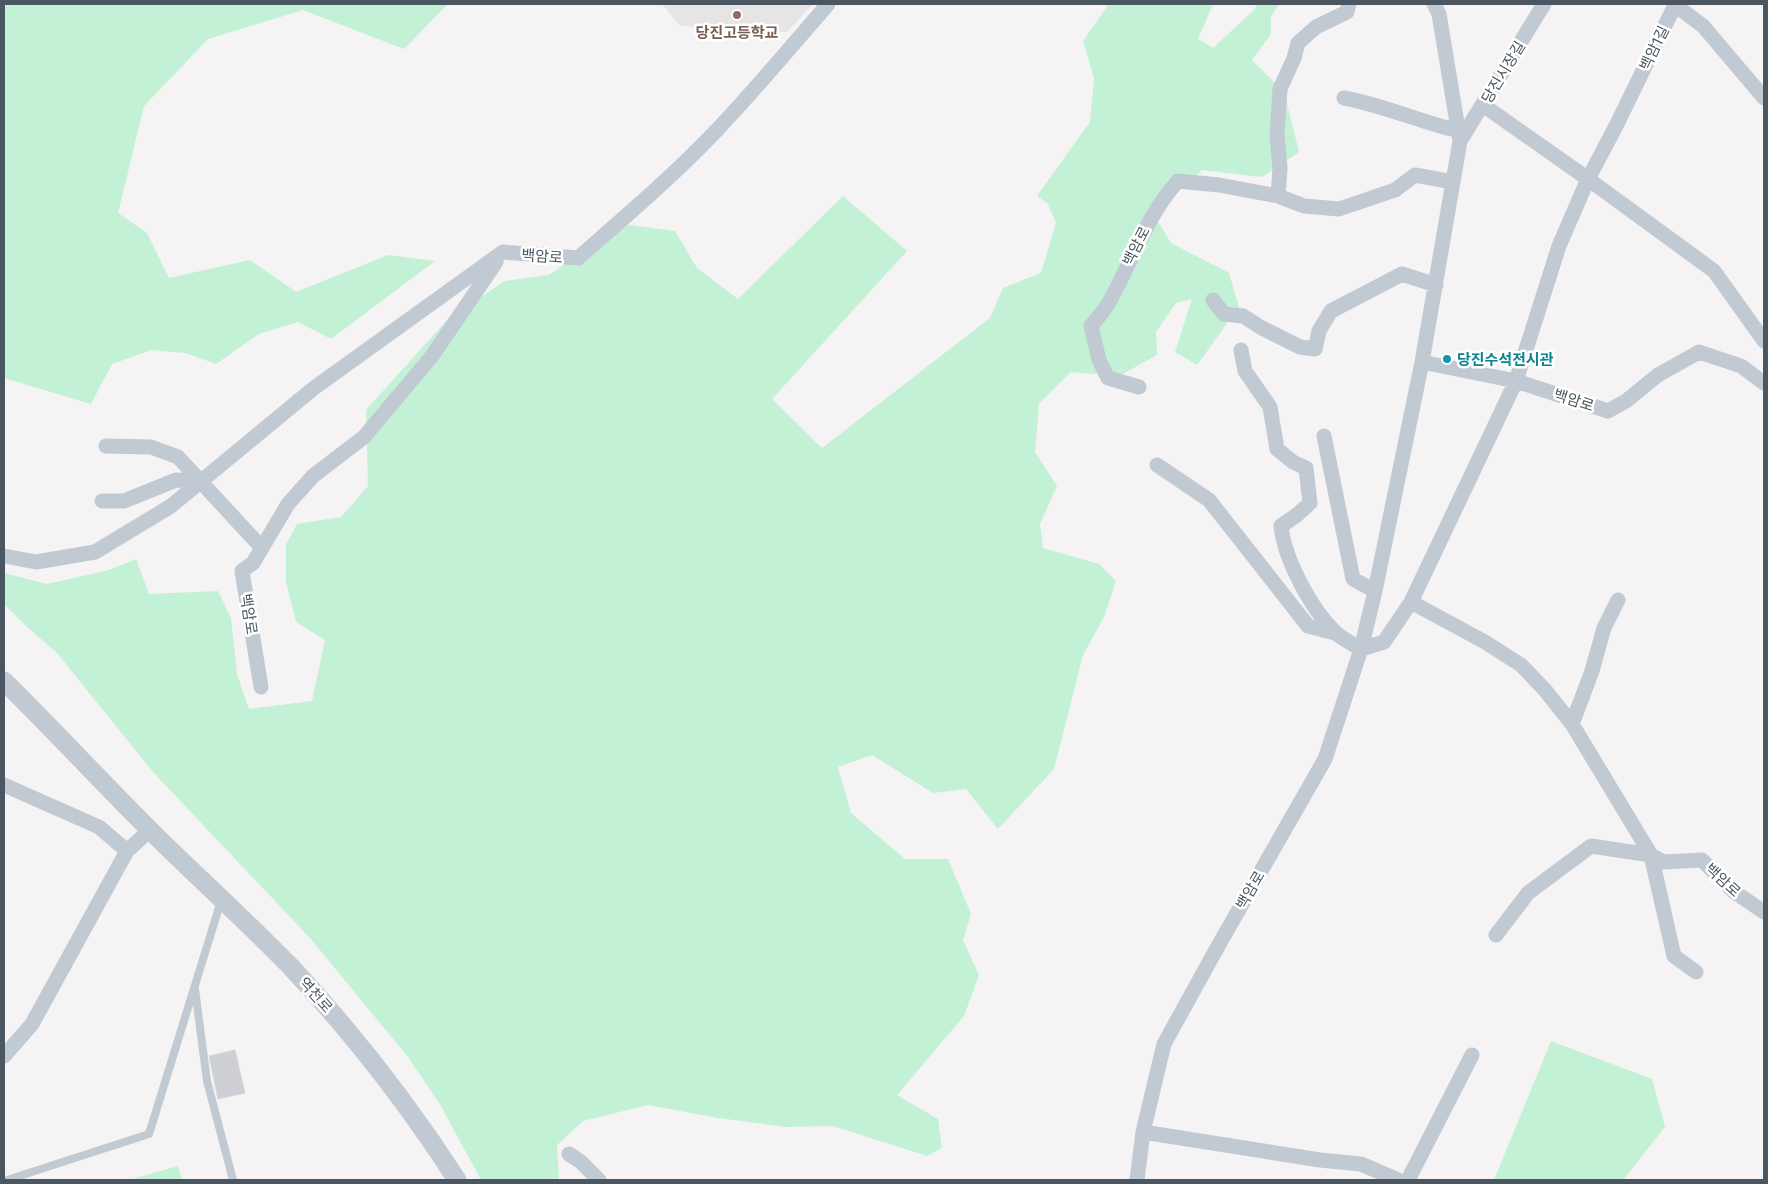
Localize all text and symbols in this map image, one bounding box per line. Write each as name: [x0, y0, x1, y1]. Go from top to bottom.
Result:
marker: 당진고등학교: [731, 9, 743, 21]
street label: 백암1길: [1635, 22, 1673, 74]
place label: 당진고등학교: [696, 23, 779, 42]
street label: 당진시장길: [1477, 38, 1529, 106]
street label: 백암로: [1118, 223, 1154, 269]
street label: 백암로: [521, 245, 563, 267]
place label: 당진수석전시관: [1457, 350, 1554, 369]
marker: 당진수석전시관: [1441, 353, 1453, 365]
street label: 백암로: [1551, 385, 1597, 415]
street label: 백암로: [236, 592, 262, 636]
street label: 백암로: [1701, 859, 1745, 901]
street label: 백암로: [1231, 867, 1269, 913]
street label: 역천로: [295, 973, 337, 1017]

